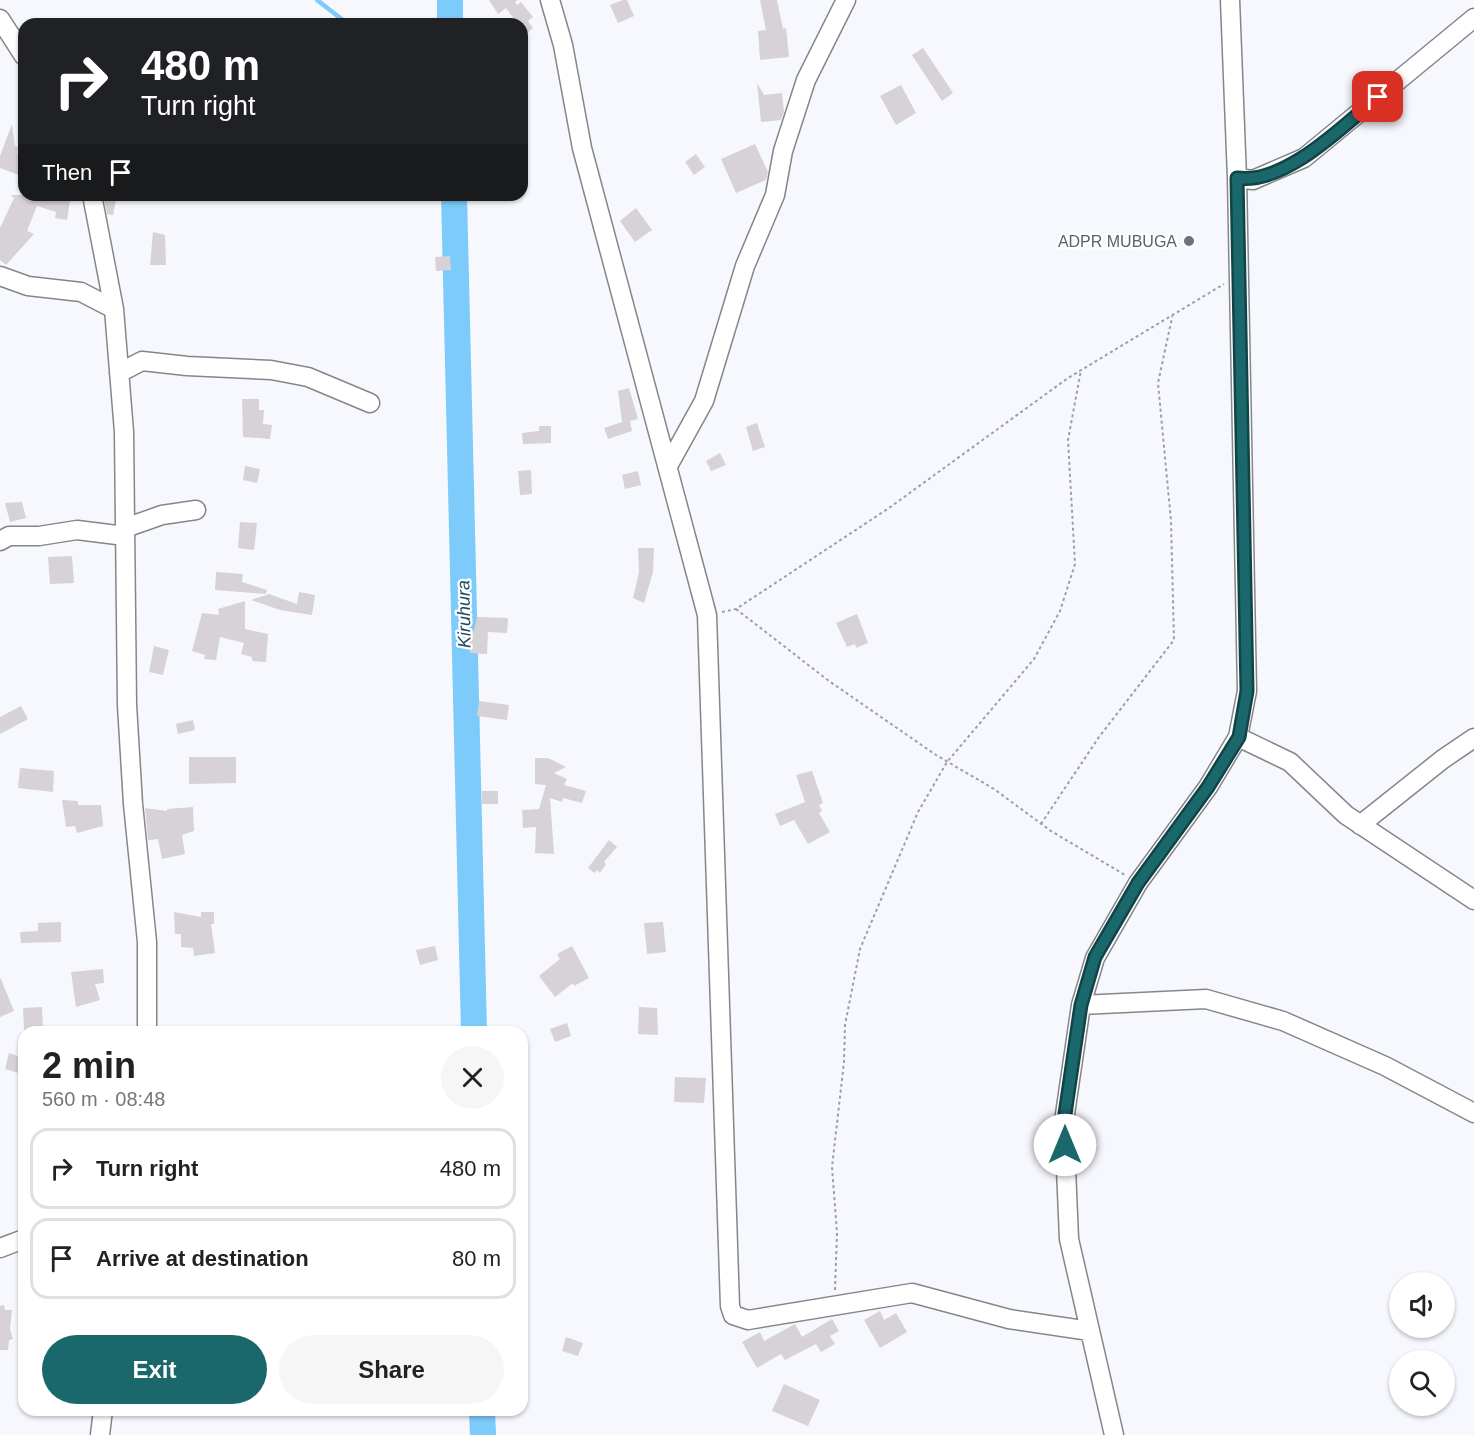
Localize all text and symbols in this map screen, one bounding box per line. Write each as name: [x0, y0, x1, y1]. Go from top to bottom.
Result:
icon: right: [42, 42, 120, 120]
text: 480 m: [141, 42, 260, 89]
pin: [1352, 71, 1403, 122]
icon: arrive: [1361, 80, 1394, 113]
text: Turn right: [141, 91, 256, 121]
icon: arrive: [104, 156, 137, 189]
text: Then: [42, 160, 92, 185]
place label: ADPR MUBUGA: [1058, 233, 1177, 250]
marker: ADPR MUBUGA: [1182, 234, 1196, 248]
water label: Kiruhura: [453, 580, 475, 648]
text: 2 min: [42, 1045, 136, 1086]
button: close: [441, 1046, 504, 1109]
text: 560 m · 08:48: [42, 1088, 165, 1110]
position arrow: [1033, 1113, 1097, 1177]
icon: right: [45, 1152, 78, 1185]
text: Turn right: [96, 1156, 198, 1181]
text: 480 m: [440, 1156, 501, 1181]
icon: arrive: [45, 1242, 78, 1275]
text: Arrive at destination: [96, 1246, 309, 1271]
text: 80 m: [452, 1246, 501, 1271]
map controls: [1389, 1272, 1455, 1416]
button: sound: [1389, 1272, 1455, 1338]
button: Exit: [42, 1335, 267, 1404]
button: Share: [279, 1335, 504, 1404]
button: search: [1389, 1350, 1455, 1416]

